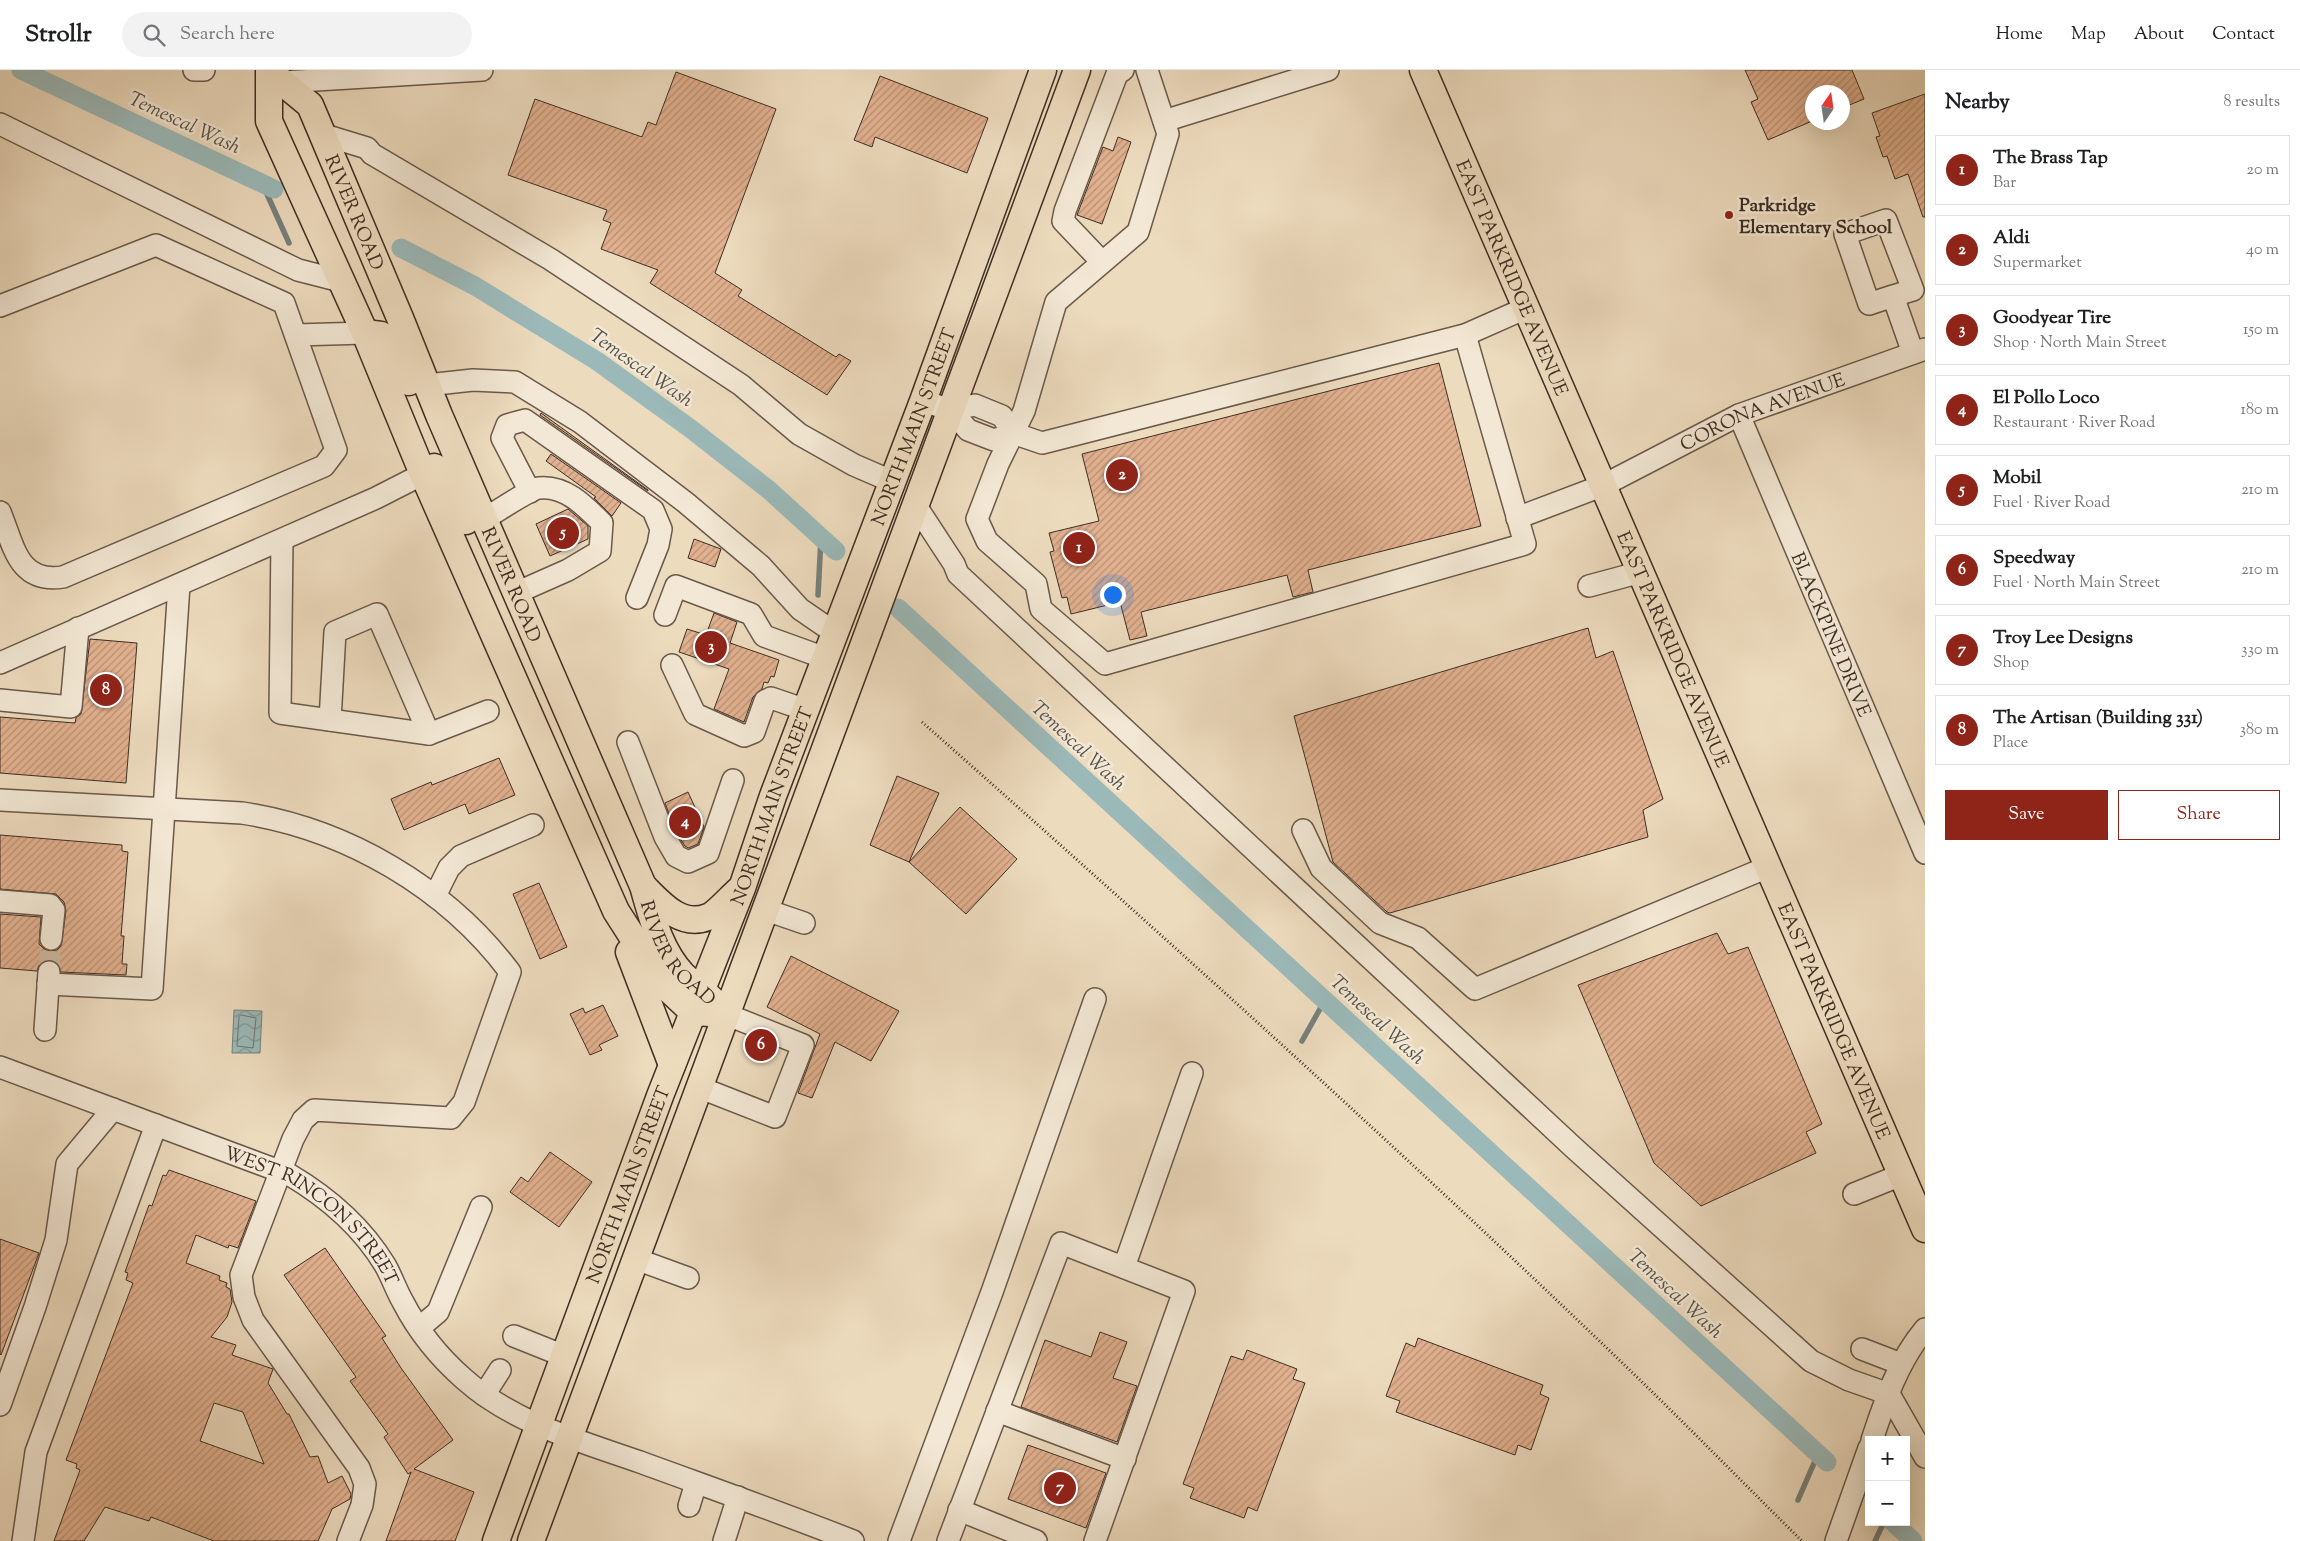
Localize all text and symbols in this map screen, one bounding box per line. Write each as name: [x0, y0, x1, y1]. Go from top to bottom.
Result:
search box: [122, 12, 472, 57]
text: Strollr: [25, 18, 92, 52]
icon: search: [140, 21, 168, 49]
text: Search here: [180, 21, 275, 48]
text: Home: [1996, 22, 2043, 48]
text: Map: [2071, 22, 2106, 48]
text: About: [2134, 22, 2184, 48]
text: Contact: [2212, 22, 2275, 48]
north arrow: [1805, 85, 1850, 130]
water label: Temescal Wash: [123, 86, 245, 163]
text: Nearby: [1945, 88, 2010, 118]
text: 8 results: [2224, 91, 2280, 114]
text: The Brass Tap: [1993, 145, 2108, 172]
street label: RIVER ROAD: [316, 151, 389, 275]
street label: EAST PARKRIDGE AVENUE: [1447, 156, 1574, 401]
text: 1: [1959, 159, 1965, 182]
text: 20 m: [2246, 159, 2279, 182]
text: Bar: [1993, 172, 2016, 195]
place label: Parkridge Elementary School: [1739, 193, 1893, 242]
marker: Parkridge Elementary School: [1723, 209, 1735, 221]
text: Aldi: [1993, 225, 2030, 252]
text: 2: [1958, 239, 1966, 262]
text: 40 m: [2246, 239, 2279, 262]
text: Supermarket: [1993, 252, 2082, 275]
text: Goodyear Tire: [1993, 305, 2111, 332]
text: 3: [1959, 319, 1965, 342]
text: 150 m: [2243, 319, 2279, 342]
water label: Temescal Wash: [583, 322, 699, 416]
street label: NORTH MAIN STREET: [866, 325, 964, 530]
text: Shop · North Main Street: [1993, 332, 2166, 355]
street label: CORONA AVENUE: [1676, 367, 1850, 459]
text: El Pollo Loco: [1993, 385, 2100, 412]
text: 4: [1958, 399, 1966, 422]
text: 180 m: [2240, 399, 2279, 422]
text: Restaurant · River Road: [1993, 412, 2155, 435]
pin: 2: [1106, 456, 1138, 494]
text: Mobil: [1993, 465, 2041, 492]
text: 5: [1959, 479, 1965, 502]
text: 210 m: [2241, 479, 2279, 502]
text: Fuel · River Road: [1993, 492, 2110, 515]
pin: 5: [547, 514, 579, 552]
street label: RIVER ROAD: [473, 523, 547, 647]
street label: EAST PARKRIDGE AVENUE: [1608, 528, 1735, 773]
pin: 1: [1063, 529, 1095, 567]
text: Speedway: [1993, 545, 2075, 572]
street label: BLACKPINE DRIVE: [1783, 549, 1877, 722]
text: 6: [1958, 559, 1966, 582]
text: 210 m: [2241, 559, 2279, 582]
text: Fuel · North Main Street: [1993, 572, 2160, 595]
your location: [1100, 582, 1126, 608]
text: Troy Lee Designs: [1993, 625, 2133, 652]
pin: 3: [695, 628, 727, 666]
text: 7: [1958, 639, 1966, 662]
text: 330 m: [2241, 639, 2279, 662]
text: Shop: [1993, 652, 2029, 675]
pin: 8: [90, 671, 122, 709]
water label: Temescal Wash: [1023, 695, 1132, 799]
street label: NORTH MAIN STREET: [725, 704, 822, 910]
text: The Artisan (Building 331): [1993, 705, 2203, 732]
text: 8: [1958, 719, 1966, 742]
text: 380 m: [2239, 719, 2279, 742]
text: Place: [1993, 732, 2028, 755]
button: Save: [1945, 790, 2108, 840]
button: Share: [2118, 790, 2280, 840]
pin: 4: [669, 803, 701, 841]
street label: RIVER ROAD: [632, 898, 721, 1013]
street label: EAST PARKRIDGE AVENUE: [1769, 899, 1896, 1144]
water label: Temescal Wash: [1322, 969, 1431, 1073]
pin: 6: [745, 1026, 777, 1064]
street label: NORTH MAIN STREET: [581, 1082, 679, 1288]
street label: WEST RINCON STREET: [220, 1141, 404, 1290]
water label: Temescal Wash: [1620, 1243, 1729, 1347]
map controls: [1865, 1436, 1910, 1526]
button: +: [1865, 1436, 1910, 1481]
pin: 7: [1044, 1469, 1076, 1507]
button: −: [1865, 1481, 1910, 1526]

